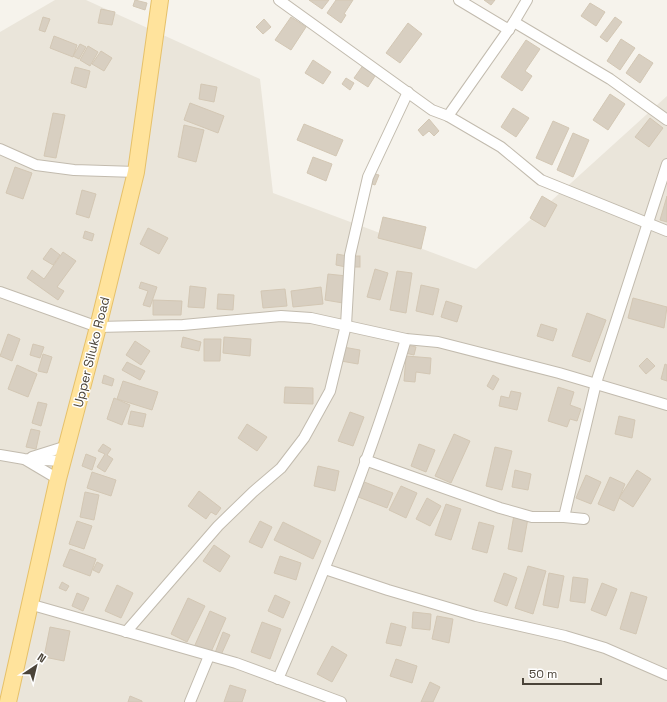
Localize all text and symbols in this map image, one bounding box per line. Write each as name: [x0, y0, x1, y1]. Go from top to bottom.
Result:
street label: Upper Siluko Road: [70, 295, 113, 409]
north arrow: [16, 646, 56, 686]
text: N: [35, 650, 49, 666]
scale bar: [523, 660, 601, 686]
text: 50 m: [529, 666, 557, 682]

